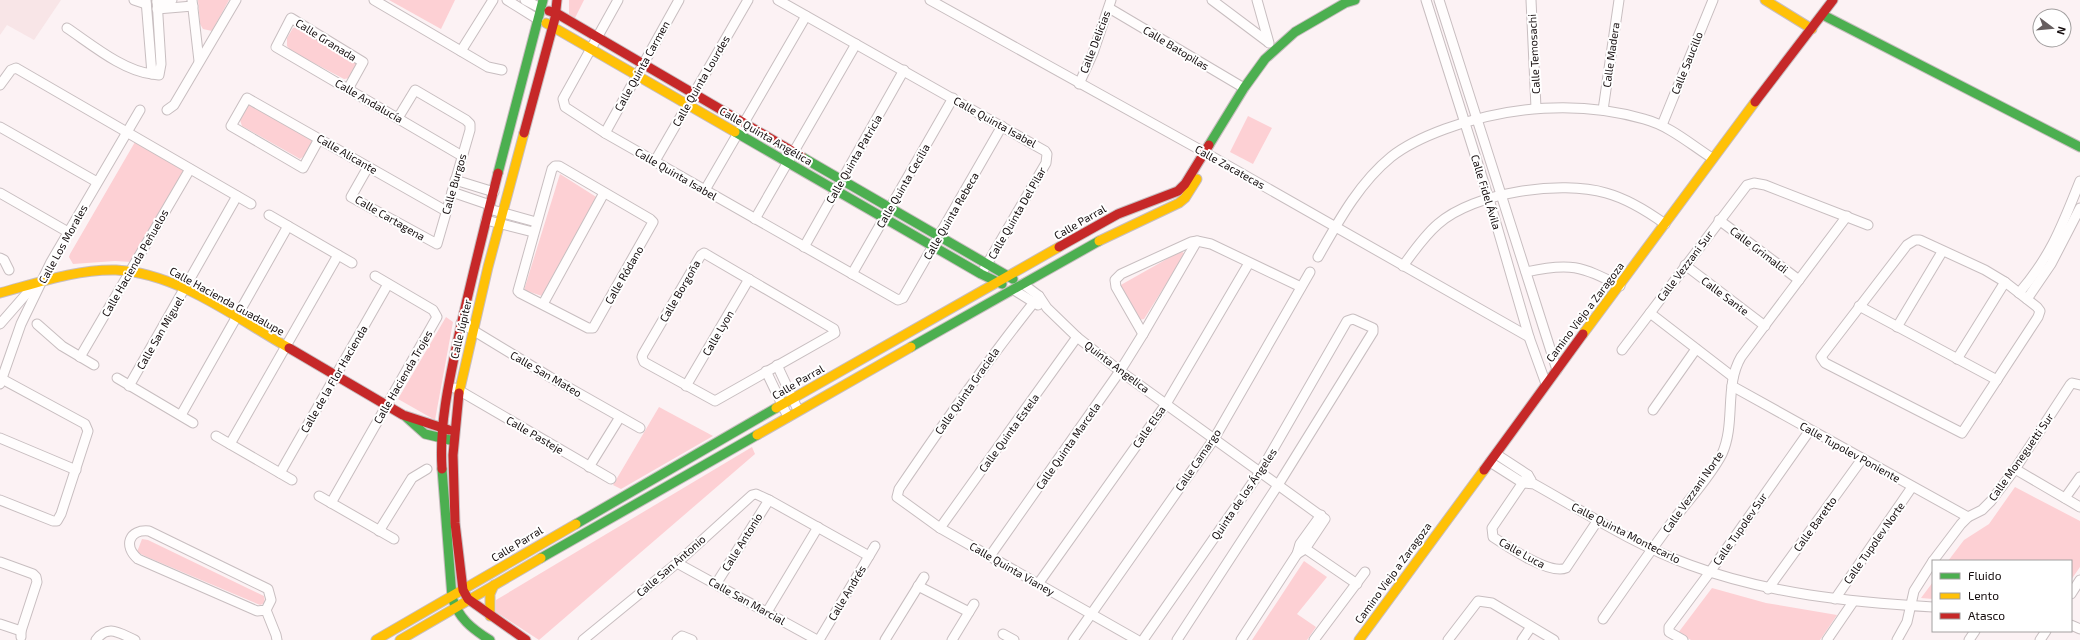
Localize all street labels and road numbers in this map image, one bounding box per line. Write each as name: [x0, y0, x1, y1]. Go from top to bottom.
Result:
street label: Calle Delicias: [1077, 8, 1113, 75]
street label: Calle Temosachi: [1525, 14, 1542, 94]
street label: Calle Granada: [293, 16, 359, 63]
street label: Calle Quinta Carmen: [611, 18, 673, 114]
street label: Calle Madera: [1600, 22, 1622, 88]
street label: Calle Batopilas: [1141, 23, 1212, 73]
street label: Calle Saucillo: [1668, 30, 1705, 96]
street label: Calle Quinta Lourdes: [669, 33, 733, 129]
street label: Calle Andalucía: [333, 76, 406, 125]
street label: Calle Quinta Isabel: [951, 93, 1040, 151]
street label: Calle Quinta Angélica: [717, 104, 815, 168]
street label: Calle Quinta Patricia: [823, 112, 885, 206]
street label: Calle Alicante: [315, 131, 380, 176]
street label: Calle Quinta Cecilia: [873, 141, 933, 231]
street label: Calle Zacatecas: [1193, 142, 1268, 191]
street label: Calle Quinta Isabel: [632, 145, 720, 204]
street label: Calle Burgos: [439, 152, 469, 216]
street label: Calle Fidel Ávila: [1469, 153, 1504, 231]
street label: Calle Quinta Del Pilar: [985, 164, 1049, 262]
street label: Calle Quinta Rebeca: [920, 170, 982, 262]
street label: Calle Cartagena: [353, 192, 428, 243]
street label: Calle Parral: [1051, 201, 1109, 242]
street label: Calle Los Morales: [35, 202, 90, 285]
street label: Calle Hacienda Peñuelos: [98, 206, 171, 319]
street label: Calle Grimaldi: [1728, 224, 1791, 276]
street label: Calle Vezzani Sur: [1654, 227, 1716, 303]
street label: Calle Ródano: [602, 243, 645, 306]
street label: Calle Borgoña: [657, 257, 703, 324]
street label: Camino Viejo a Zaragoza: [1543, 259, 1627, 365]
street label: Calle Hacienda Guadalupe: [168, 264, 287, 338]
street label: Calle Sante: [1699, 274, 1752, 318]
street label: Calle San Miguel: [133, 293, 186, 372]
street label: Calle Júpiter: [447, 297, 474, 360]
street label: Calle Lyon: [699, 308, 736, 358]
street label: Calle de la Flor Hacienda: [297, 323, 370, 435]
street label: Calle Hacienda Trojes: [371, 327, 436, 426]
street label: Quinta Angelica: [1082, 338, 1152, 396]
street label: Calle Quinta Graciela: [932, 345, 1002, 437]
street label: Calle San Mateo: [508, 348, 584, 399]
street label: Calle Parral: [769, 361, 827, 402]
street label: Calle Quinta Estela: [976, 391, 1042, 475]
street label: Calle Quinta Marcela: [1033, 400, 1103, 492]
street label: Calle Elsa: [1129, 403, 1168, 450]
street label: Calle Moneguetti Sur: [1985, 410, 2056, 503]
street label: Calle Pasteje: [504, 413, 566, 457]
street label: Calle Tupolev Poniente: [1798, 419, 1903, 485]
street label: Calle Camargo: [1172, 426, 1223, 493]
street label: Quinta de los Ángeles: [1208, 445, 1280, 542]
street label: Calle Vezzani Norte: [1660, 448, 1726, 535]
street label: Calle Tupolev Sur: [1710, 490, 1770, 567]
street label: Calle Baretto: [1790, 494, 1839, 554]
street label: Calle Quinta Montecarlo: [1569, 499, 1683, 567]
street label: Calle Tupolev Norte: [1840, 499, 1907, 586]
street label: Calle Antonio: [719, 510, 765, 573]
street label: Camino Viejo a Zaragoza: [1352, 520, 1434, 626]
street label: Calle Parral: [489, 523, 545, 564]
street label: Calle San Antonio: [634, 532, 708, 599]
street label: Calle Luca: [1497, 535, 1547, 571]
street label: Calle Quinta Vianey: [967, 539, 1057, 599]
street label: Calle Andrés: [825, 562, 868, 623]
street label: Calle San Marcial: [707, 574, 788, 627]

